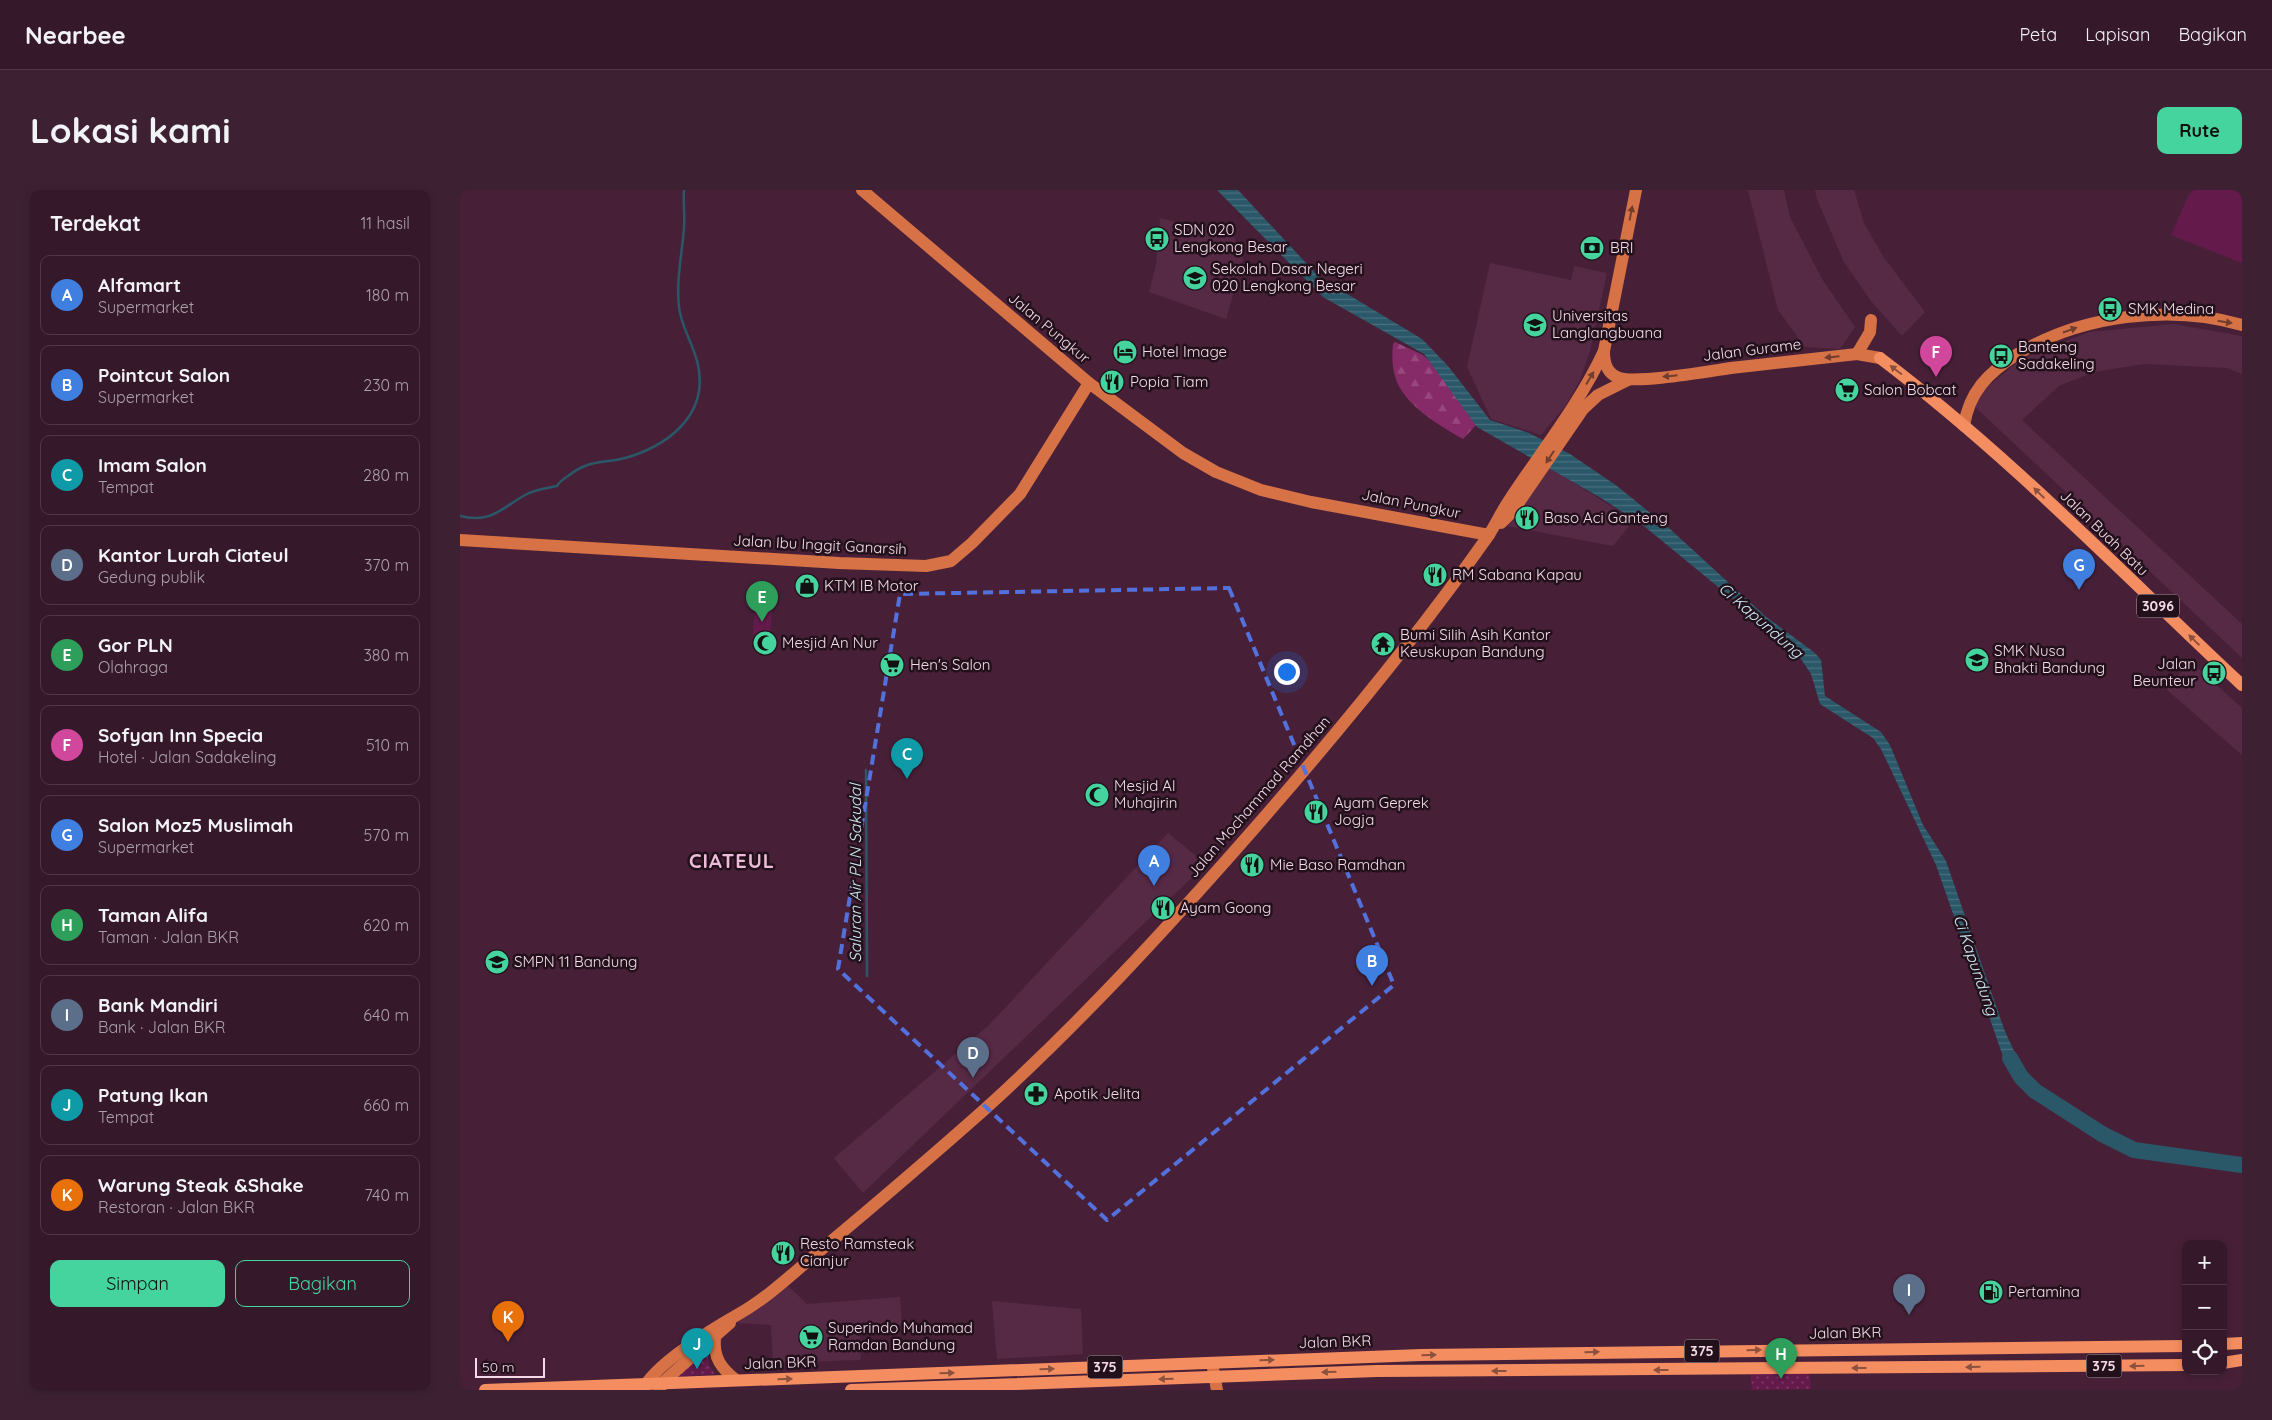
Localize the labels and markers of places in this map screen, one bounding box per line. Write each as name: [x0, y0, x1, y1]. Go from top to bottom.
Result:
place label: SDN 020 Lengkong Besar: [1174, 220, 1288, 256]
bus stop icon: SDN 020 Lengkong Besar: [1144, 226, 1170, 252]
bank icon: BRI: [1579, 235, 1605, 261]
place label: BRI: [1610, 238, 1634, 257]
place label: Sekolah Dasar Negeri 020 Lengkong Besar: [1212, 259, 1363, 295]
school or university icon: Sekolah Dasar Negeri 020 Lengkong Besar: [1182, 265, 1208, 291]
bus stop icon: SMK Medina: [2097, 296, 2123, 322]
place label: SMK Medina: [2128, 299, 2214, 318]
place label: Universitas Langlangbuana: [1552, 306, 1662, 342]
school or university icon: Universitas Langlangbuana: [1522, 312, 1548, 338]
pin: F: [1920, 336, 1952, 377]
place label: Banteng Sadakeling: [2018, 337, 2095, 373]
hotel icon: Hotel Image: [1112, 339, 1138, 365]
place label: Hotel Image: [1142, 342, 1227, 361]
bus stop icon: Banteng Sadakeling: [1988, 343, 2014, 369]
restaurant icon: Popia Tiam: [1099, 369, 1125, 395]
place label: Popia Tiam: [1130, 372, 1208, 391]
supermarket icon: Salon Bobcat: [1834, 377, 1860, 403]
place label: Salon Bobcat: [1864, 380, 1957, 399]
restaurant icon: Baso Aci Ganteng: [1514, 505, 1540, 531]
place label: Baso Aci Ganteng: [1544, 508, 1668, 527]
pin: G: [2063, 549, 2095, 590]
restaurant icon: RM Sabana Kapau: [1422, 562, 1448, 588]
place label: RM Sabana Kapau: [1452, 565, 1582, 584]
shop icon: KTM IB Motor: [794, 573, 820, 599]
place label: KTM IB Motor: [824, 576, 919, 595]
pin: E: [746, 581, 778, 622]
place label: Bumi Silih Asih Kantor Keuskupan Bandung: [1400, 625, 1551, 661]
mosque icon: Mesjid An Nur: [752, 630, 778, 656]
temple icon: Bumi Silih Asih Kantor Keuskupan Bandung: [1370, 631, 1396, 657]
place label: Mesjid An Nur: [782, 633, 878, 652]
place label: SMK Nusa Bhakti Bandung: [1994, 641, 2105, 677]
school or university icon: SMK Nusa Bhakti Bandung: [1964, 647, 1990, 673]
supermarket icon: Hen's Salon: [879, 652, 905, 678]
place label: Jalan Beunteur: [2133, 654, 2196, 690]
place label: Hen's Salon: [910, 655, 991, 674]
bus stop icon: Jalan Beunteur: [2201, 660, 2227, 686]
pin: C: [891, 738, 923, 779]
place label: Mesjid Al Muhajirin: [1114, 776, 1177, 812]
mosque icon: Mesjid Al Muhajirin: [1084, 782, 1110, 808]
place label: Ayam Geprek Jogja: [1334, 793, 1429, 829]
restaurant icon: Ayam Geprek Jogja: [1303, 799, 1329, 825]
pin: A: [1138, 845, 1170, 886]
restaurant icon: Mie Baso Ramdhan: [1239, 852, 1265, 878]
place label: Mie Baso Ramdhan: [1270, 855, 1405, 874]
restaurant icon: Ayam Goong: [1150, 895, 1176, 921]
place label: Ayam Goong: [1180, 898, 1271, 917]
pin: B: [1356, 945, 1388, 986]
school or university icon: SMPN 11 Bandung: [484, 949, 510, 975]
place label: SMPN 11 Bandung: [514, 952, 637, 971]
pin: D: [957, 1037, 989, 1078]
pharmacy icon: Apotik Jelita: [1023, 1081, 1049, 1107]
place label: Apotik Jelita: [1054, 1084, 1140, 1103]
place label: Resto Ramsteak Cianjur: [800, 1234, 914, 1270]
restaurant icon: Resto Ramsteak Cianjur: [770, 1240, 796, 1266]
pin: I: [1893, 1274, 1925, 1315]
fuel station icon: Pertamina: [1978, 1279, 2004, 1305]
place label: Pertamina: [2008, 1282, 2080, 1301]
pin: K: [492, 1301, 524, 1342]
place label: Superindo Muhamad Ramdan Bandung: [828, 1318, 973, 1354]
supermarket icon: Superindo Muhamad Ramdan Bandung: [798, 1324, 824, 1350]
pin: J: [681, 1328, 713, 1369]
pin: H: [1765, 1338, 1797, 1379]

